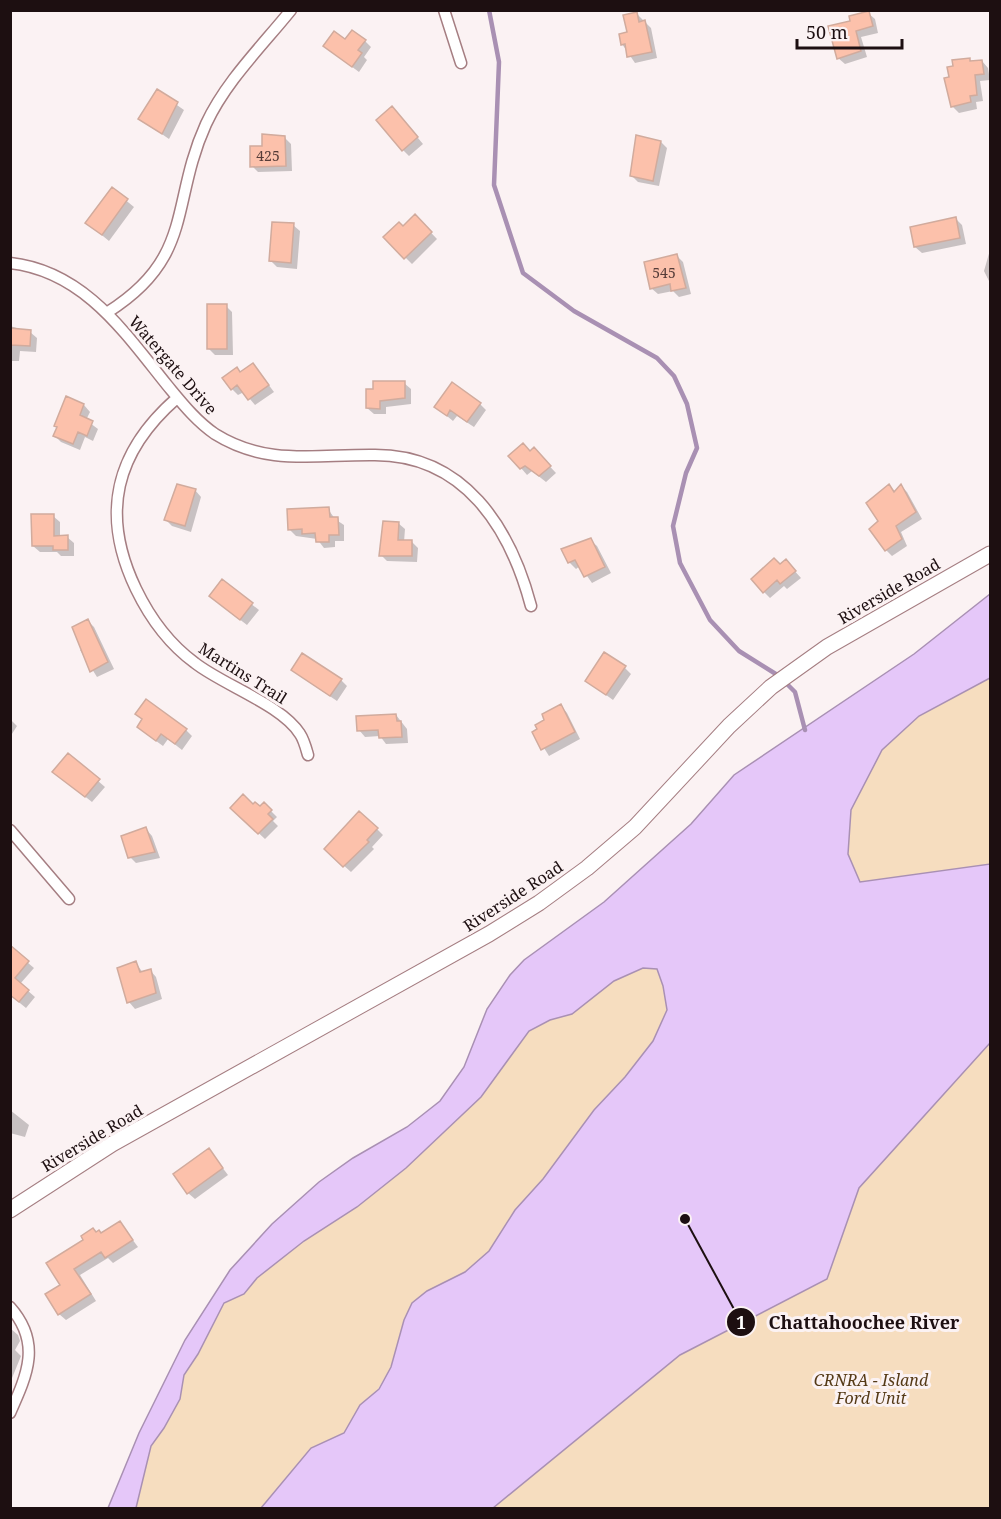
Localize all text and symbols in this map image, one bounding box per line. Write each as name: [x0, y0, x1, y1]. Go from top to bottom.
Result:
scale bar: [797, 12, 902, 50]
text: 50 m: [806, 20, 848, 44]
house number: 425: [256, 146, 280, 165]
house number: 545: [652, 263, 676, 282]
street label: Watergate Drive: [124, 311, 222, 419]
street label: Riverside Road: [834, 553, 944, 629]
street label: Martins Trail: [195, 637, 291, 709]
street label: Riverside Road: [459, 856, 567, 936]
street label: Riverside Road: [37, 1099, 147, 1177]
callout: Chattahoochee River: [726, 1304, 971, 1340]
text: 1: [736, 1310, 746, 1334]
text: Chattahoochee River: [769, 1310, 960, 1334]
park label: CRNRA - Island Ford Unit: [814, 1369, 929, 1409]

